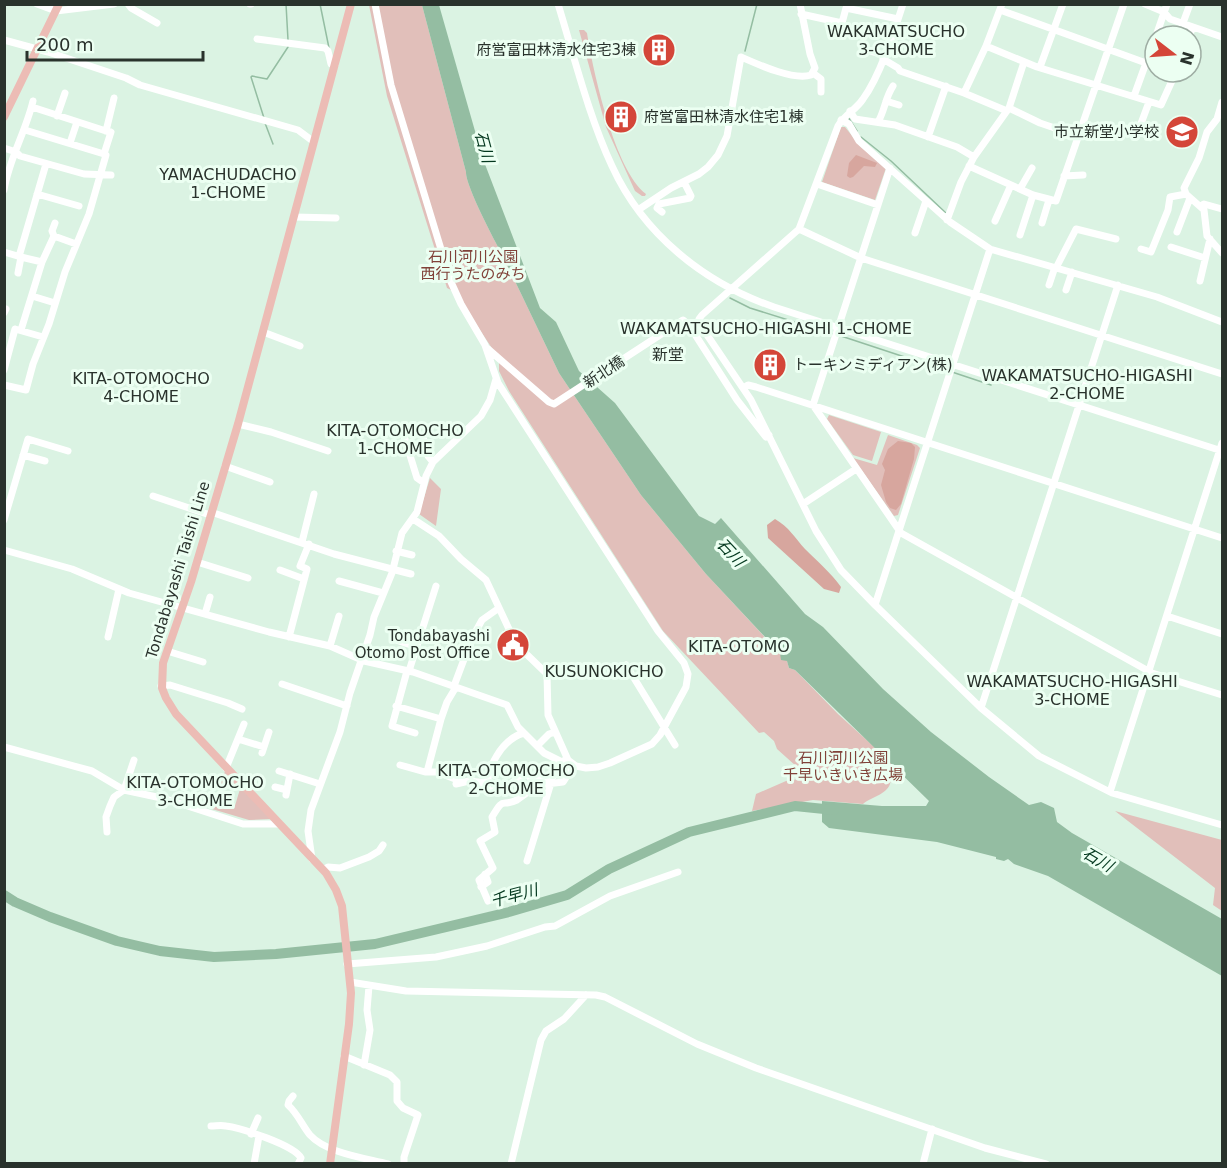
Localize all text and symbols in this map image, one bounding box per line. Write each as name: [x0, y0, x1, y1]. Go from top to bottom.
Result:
district label: WAKAMATSUCHO 3-CHOME: [827, 22, 965, 59]
scale bar: [27, 24, 202, 62]
north arrow: [1143, 24, 1203, 84]
building icon: 府営富田林清水住宅3棟: [641, 32, 677, 68]
text: 200 m: [36, 34, 94, 55]
place label: 府営富田林清水住宅3棟: [476, 41, 636, 59]
text: N: [1176, 49, 1198, 67]
building icon: 府営富田林清水住宅1棟: [603, 99, 639, 135]
place label: 府営富田林清水住宅1棟: [644, 108, 804, 126]
school or university icon: 市立新堂小学校: [1164, 114, 1200, 150]
place label: 市立新堂小学校: [1054, 123, 1159, 141]
water label: 石川: [471, 129, 498, 167]
district label: YAMACHUDACHO 1-CHOME: [158, 165, 297, 202]
park label: 石川河川公園 西行うたのみち: [420, 248, 526, 283]
district label: WAKAMATSUCHO-HIGASHI 1-CHOME: [620, 319, 912, 338]
district label: 新堂: [652, 345, 684, 364]
building icon: トーキンミディアン(株): [752, 347, 788, 383]
street label: 新北橋: [580, 352, 628, 392]
place label: トーキンミディアン(株): [793, 356, 953, 374]
district label: WAKAMATSUCHO-HIGASHI 2-CHOME: [981, 366, 1193, 403]
district label: KITA-OTOMOCHO 4-CHOME: [72, 369, 210, 406]
district label: KITA-OTOMOCHO 1-CHOME: [326, 421, 464, 458]
street label: Tondabayashi Taishi Line: [142, 479, 214, 662]
water label: 石川: [713, 534, 750, 572]
place label: Tondabayashi Otomo Post Office: [355, 627, 490, 662]
public building icon: Tondabayashi Otomo Post Office: [495, 627, 531, 663]
district label: KITA-OTOMO: [688, 637, 790, 656]
district label: KUSUNOKICHO: [544, 662, 664, 681]
district label: WAKAMATSUCHO-HIGASHI 3-CHOME: [966, 672, 1178, 709]
park label: 石川河川公園 千早いきいき広場: [783, 749, 903, 784]
district label: KITA-OTOMOCHO 2-CHOME: [437, 761, 575, 798]
district label: KITA-OTOMOCHO 3-CHOME: [126, 773, 264, 810]
water label: 石川: [1079, 843, 1118, 877]
water label: 千早川: [488, 880, 542, 911]

